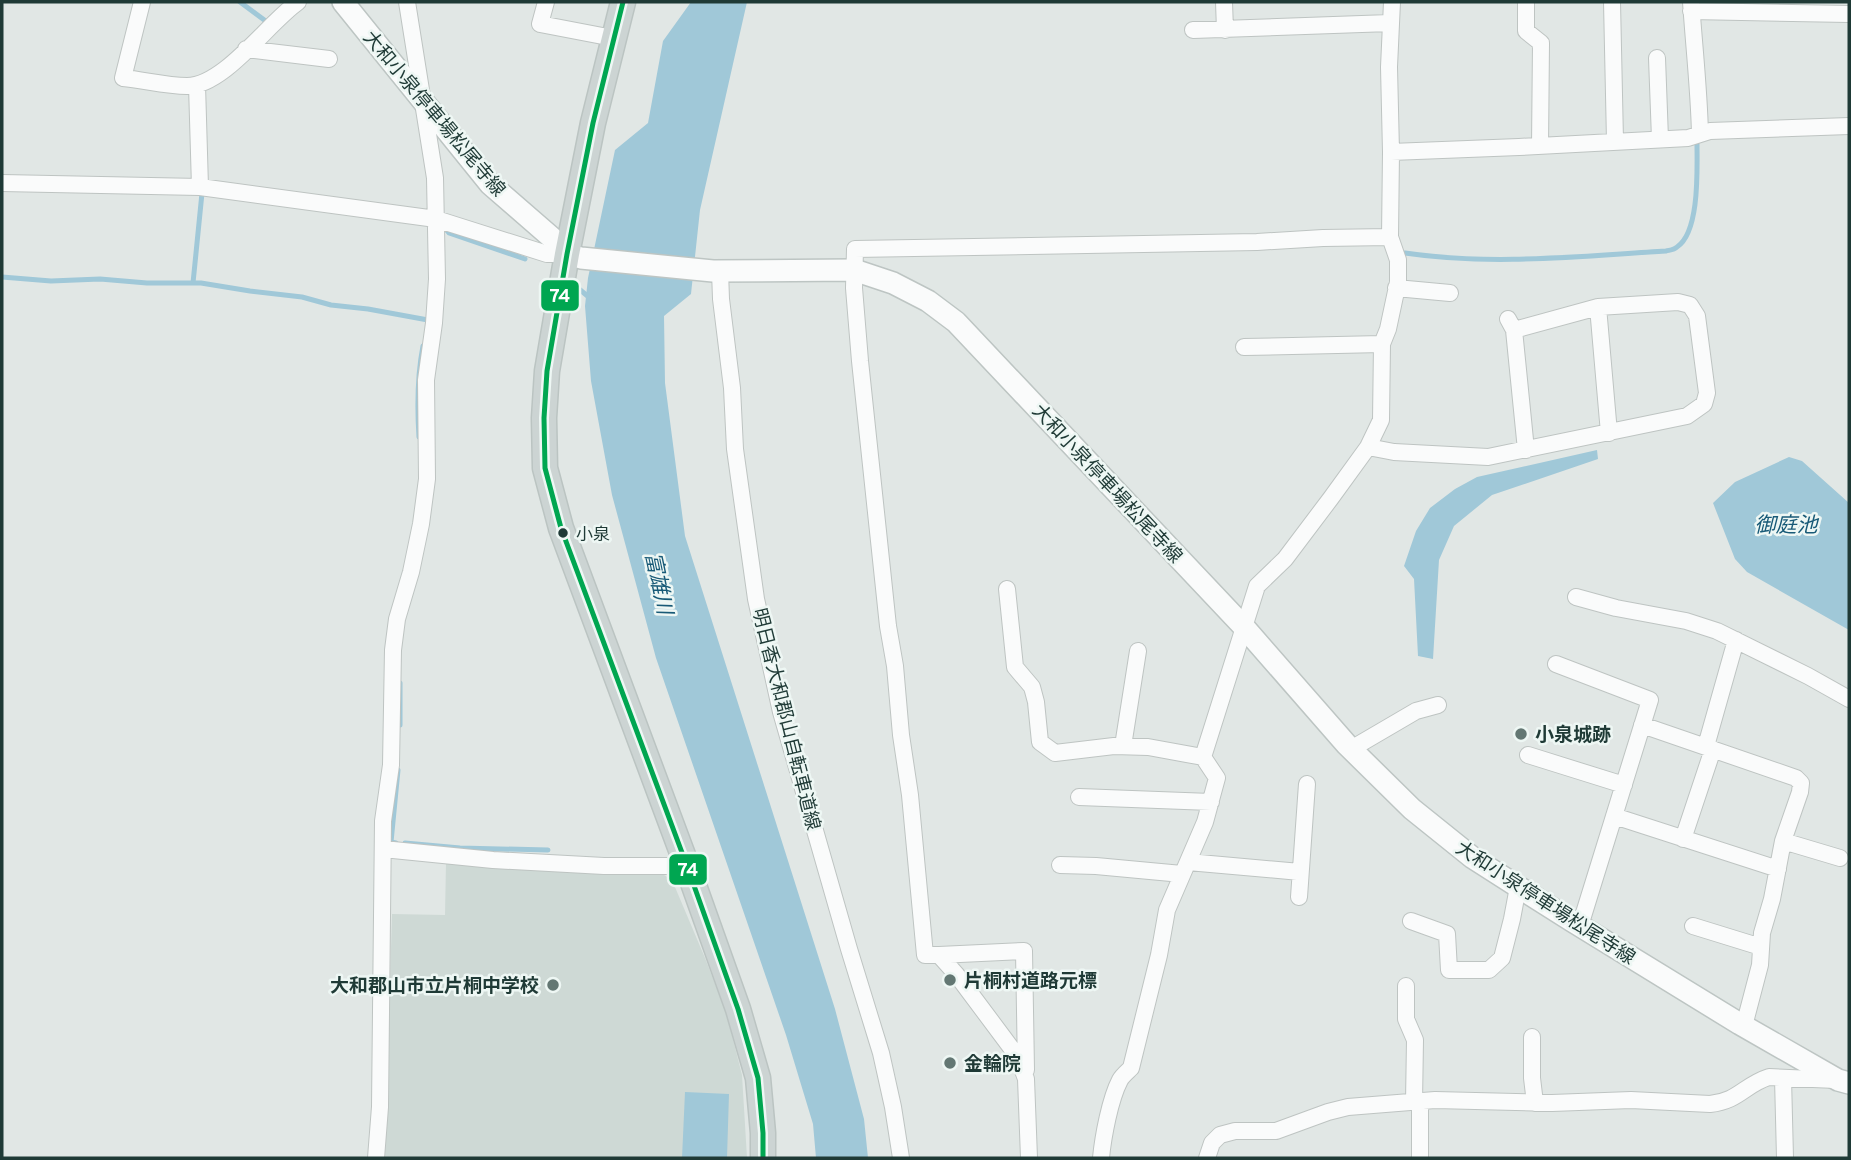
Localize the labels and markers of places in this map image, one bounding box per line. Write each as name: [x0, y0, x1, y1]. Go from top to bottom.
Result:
place label: 小泉: [576, 525, 610, 547]
marker: 小泉: [556, 526, 570, 540]
place label: 小泉城跡: [1535, 724, 1611, 748]
marker: 小泉城跡: [1513, 726, 1529, 742]
place label: 片桐村道路元標: [964, 970, 1097, 994]
marker: 片桐村道路元標: [942, 972, 958, 988]
place label: 大和郡山市立片桐中学校: [330, 975, 539, 999]
marker: 大和郡山市立片桐中学校: [545, 977, 561, 993]
place label: 金輪院: [964, 1053, 1021, 1077]
marker: 金輪院: [942, 1055, 958, 1071]

